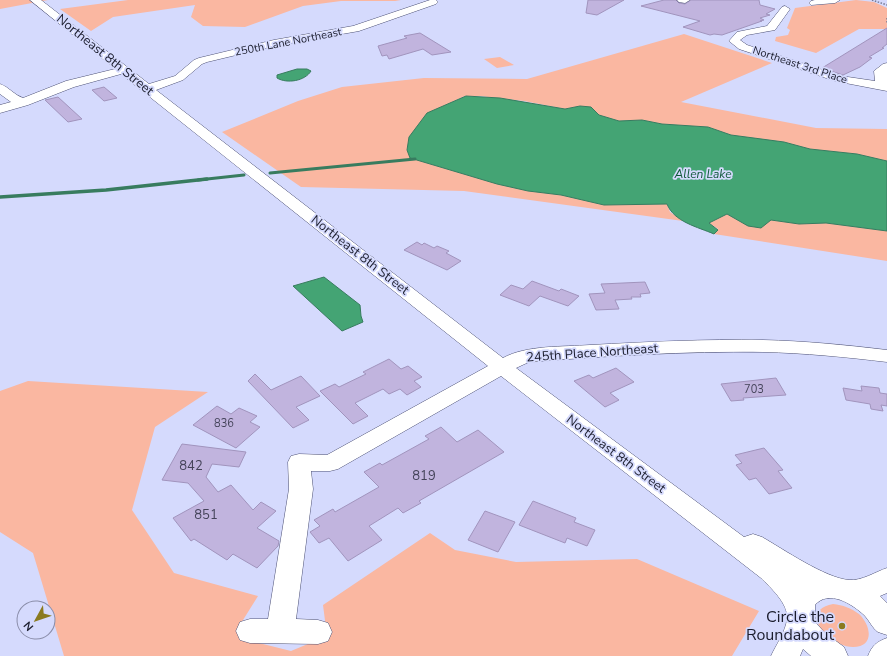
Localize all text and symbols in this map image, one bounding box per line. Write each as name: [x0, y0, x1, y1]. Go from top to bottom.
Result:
street label: Northeast 8th Street: [53, 10, 158, 100]
street label: 250th Lane Northeast: [233, 24, 343, 60]
street label: Northeast 3rd Place: [751, 43, 849, 87]
water label: Allen Lake: [673, 166, 732, 182]
street label: Northeast 8th Street: [307, 211, 413, 299]
street label: 245th Place Northeast: [525, 339, 659, 367]
house number: 703: [744, 382, 764, 397]
street label: Northeast 8th Street: [563, 411, 670, 498]
house number: 836: [214, 416, 234, 431]
house number: 842: [179, 457, 203, 475]
house number: 819: [412, 467, 436, 485]
house number: 851: [194, 506, 218, 524]
north arrow: [16, 600, 56, 640]
place label: Circle the Roundabout: [746, 606, 834, 646]
text: N: [20, 618, 37, 634]
marker: Circle the Roundabout: [837, 621, 847, 631]

